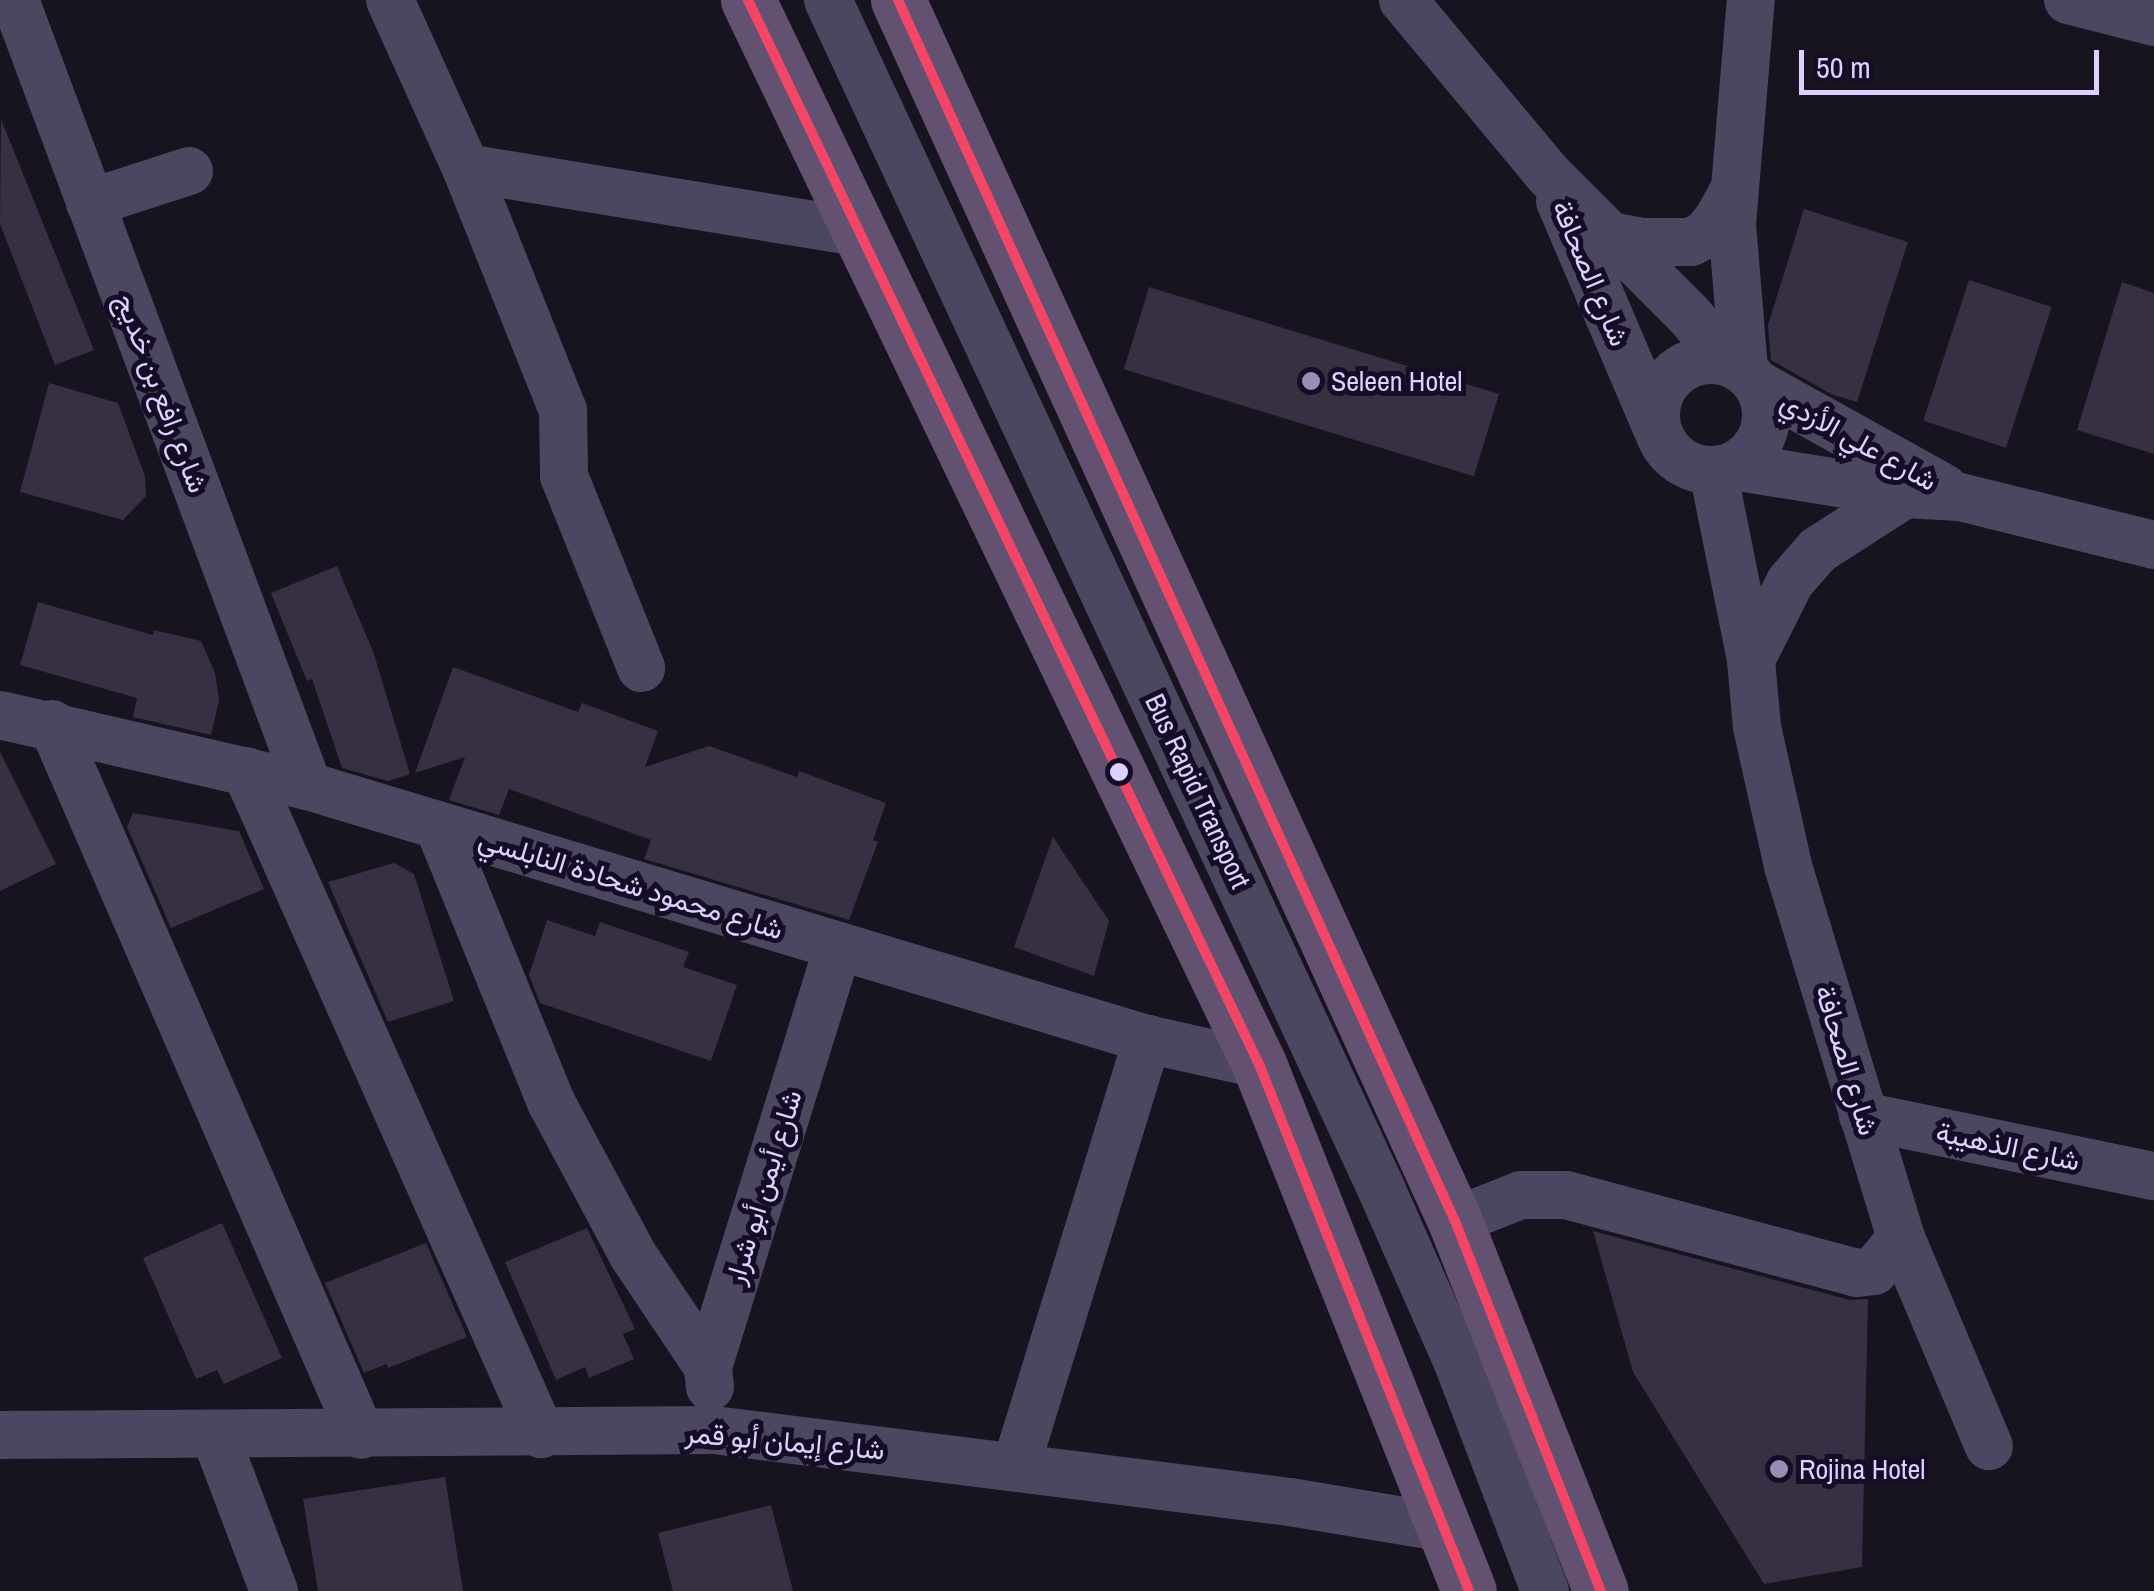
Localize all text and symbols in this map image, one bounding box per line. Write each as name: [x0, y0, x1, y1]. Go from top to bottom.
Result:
scale bar: [1804, 30, 2104, 92]
text: 50 m: [1816, 47, 1871, 87]
street label: شارع الصحافة: [1545, 195, 1637, 351]
street label: شارع رافع بن خديج: [109, 289, 215, 497]
place label: Seleen Hotel: [1331, 364, 1462, 398]
marker: Seleen Hotel: [1300, 370, 1322, 392]
street label: شارع علي الأزدي: [1775, 384, 1943, 498]
street label: Bus Rapid Transport: [1138, 688, 1258, 894]
unlabelled marker: [1109, 762, 1129, 782]
street label: شارع محمود شحادة النابلسي: [475, 822, 787, 946]
street label: شارع الصحافة: [1808, 981, 1886, 1139]
street label: شارع أيمن أبو شرار: [718, 1086, 808, 1288]
street label: شارع الذهيبة: [1933, 1114, 2083, 1178]
street label: شارع إيمان أبو قمر: [684, 1416, 886, 1466]
place label: Rojina Hotel: [1799, 1452, 1925, 1486]
marker: Rojina Hotel: [1768, 1458, 1790, 1480]

